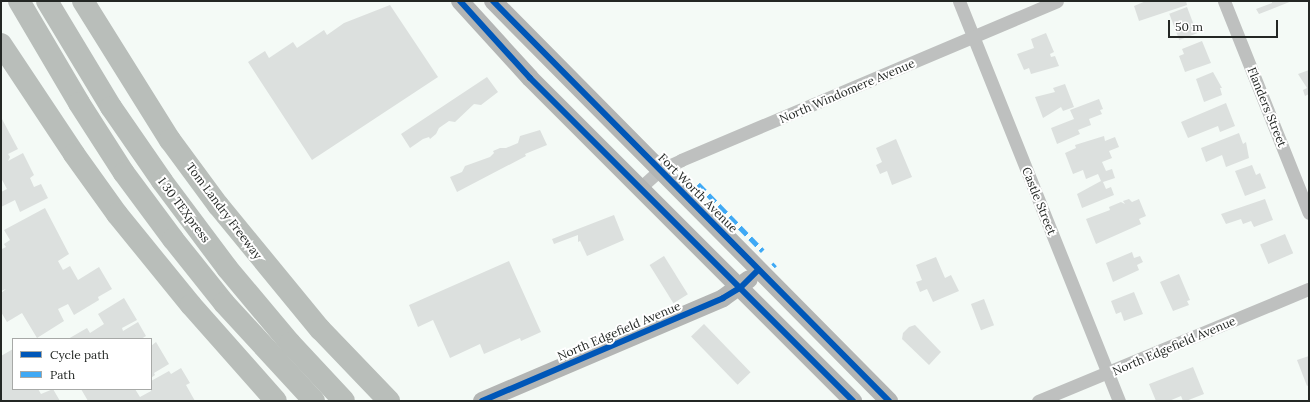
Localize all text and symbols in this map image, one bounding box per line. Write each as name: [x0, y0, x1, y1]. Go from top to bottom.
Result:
scale bar: [1170, 12, 1280, 38]
text: 50 m: [1175, 19, 1203, 34]
street label: North Windomere Avenue: [777, 56, 917, 126]
street label: Flanders Street: [1244, 65, 1290, 149]
street label: Fort Worth Avenue: [655, 150, 741, 236]
street label: Tom Landry Freeway: [183, 160, 265, 262]
street label: Castle Street: [1019, 165, 1059, 237]
street label: I 30 TEXpress: [155, 175, 213, 245]
street label: North Edgefield Avenue: [555, 299, 683, 363]
street label: North Edgefield Avenue: [1110, 314, 1238, 378]
legend: [12, 338, 152, 390]
text: Cycle path: [50, 347, 109, 362]
text: Path: [50, 367, 75, 382]

